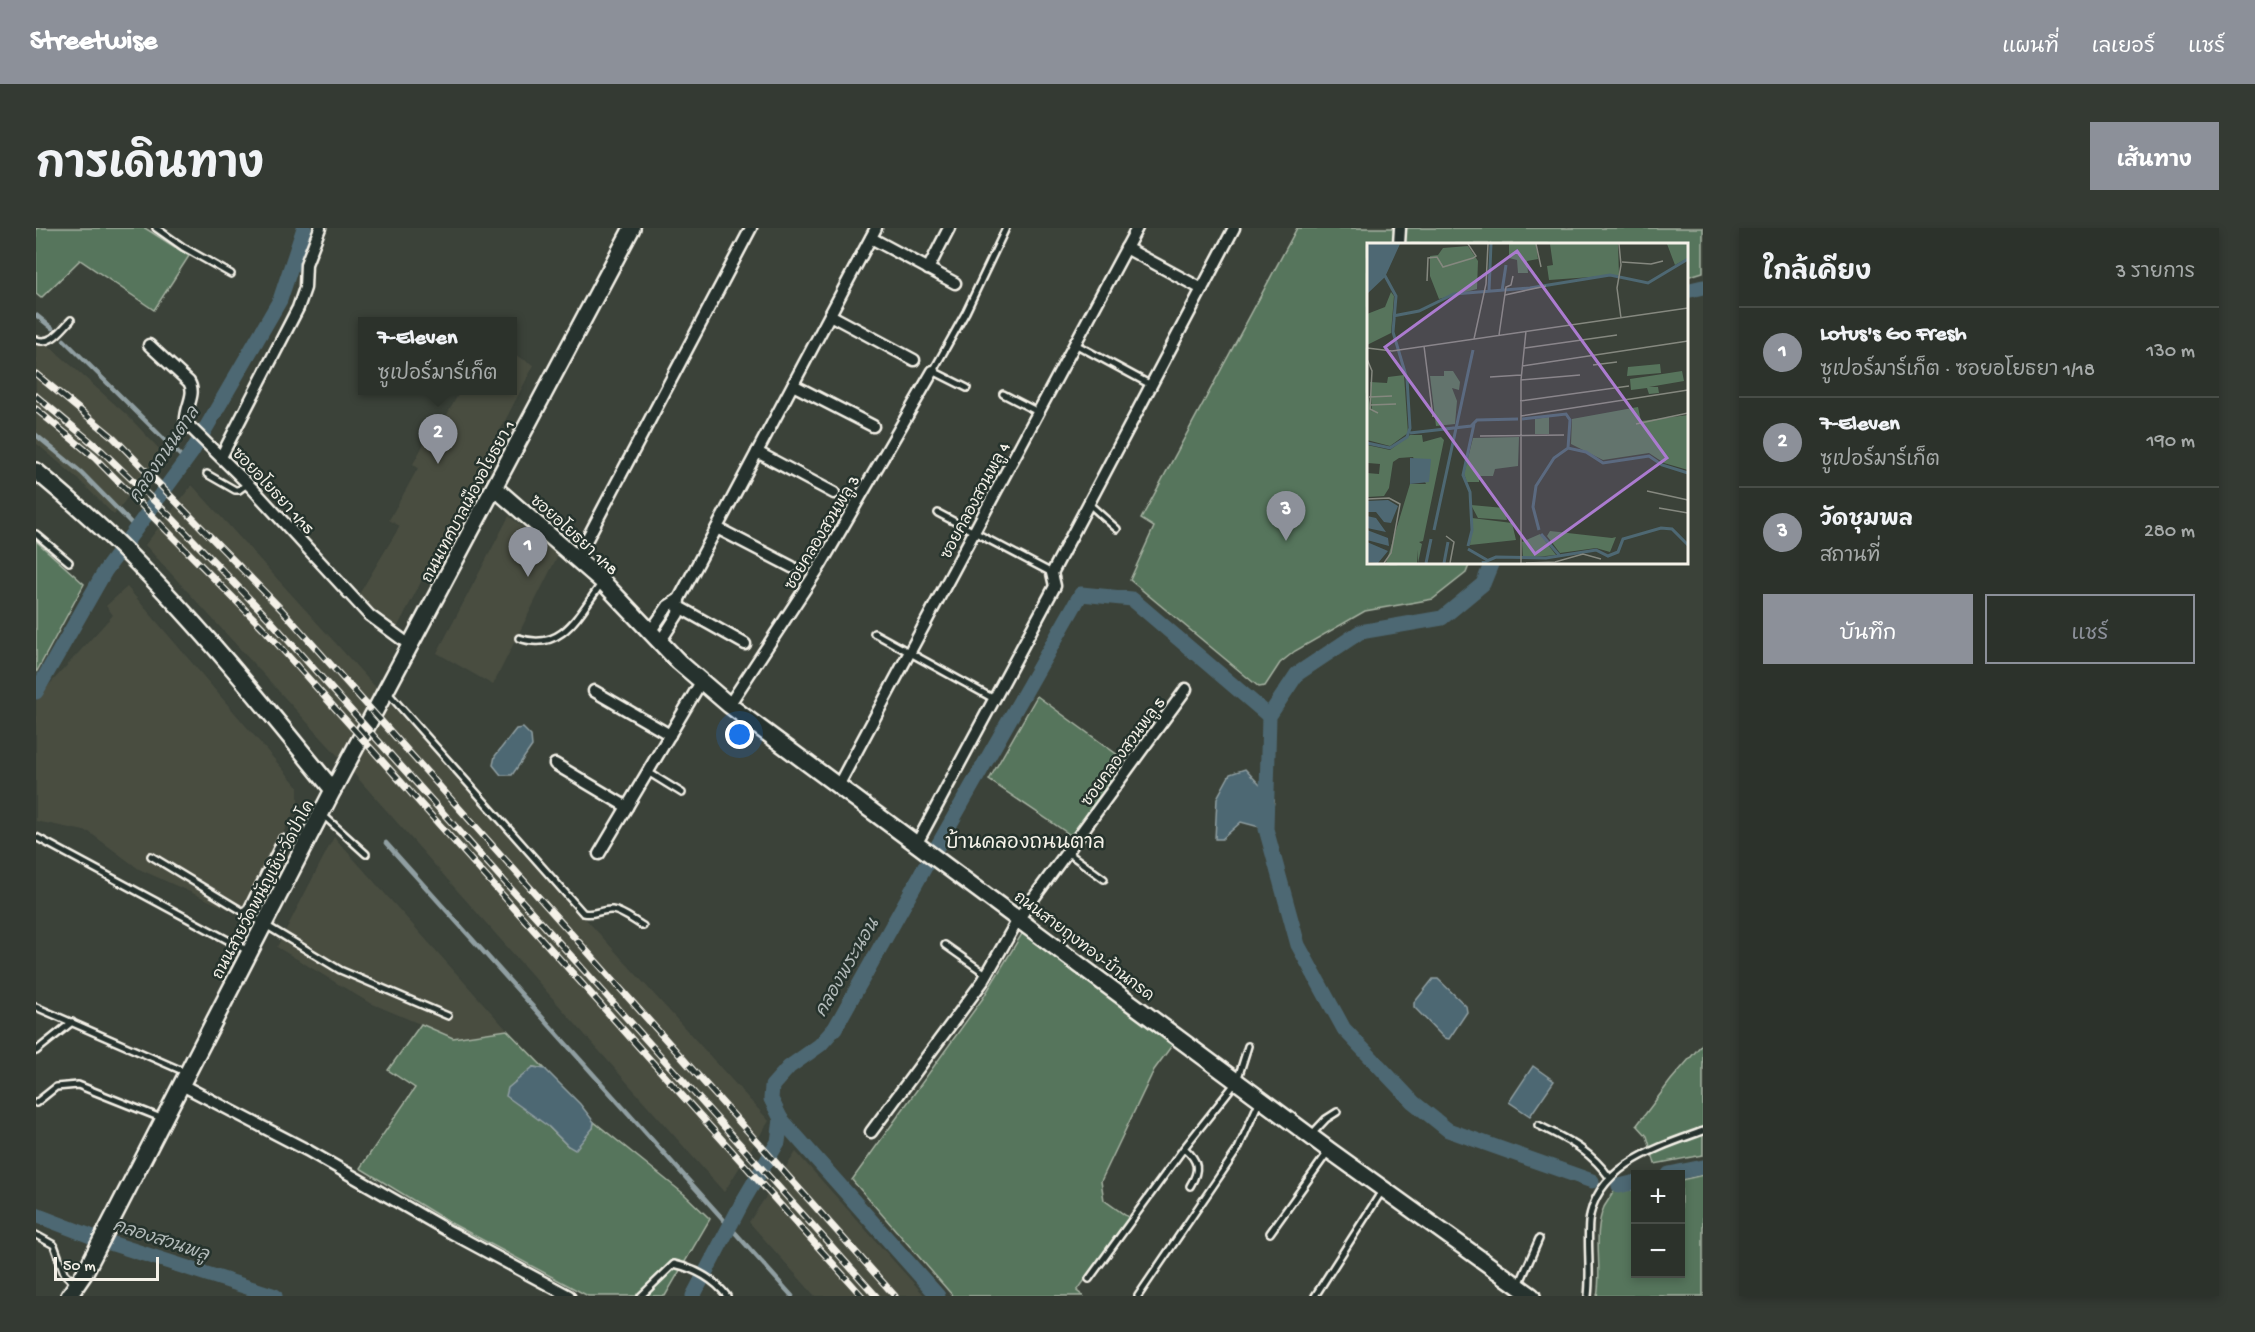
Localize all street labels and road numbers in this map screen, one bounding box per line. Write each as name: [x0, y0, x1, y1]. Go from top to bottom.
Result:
street label: ถนนเทศบาลเมืองอโยธยา 1: [415, 416, 521, 587]
street label: ซอยคลองสวนพลู 4: [938, 440, 1016, 563]
street label: ซอยอโยธยา 1/15: [227, 442, 320, 539]
street label: ซอยคลองสวนพลู 3: [782, 473, 866, 594]
street label: ซอยอโยธยา 1/18: [527, 490, 623, 578]
street label: ซอยคลองสวนพลู 5: [1079, 695, 1171, 811]
street label: ถนนสายวัดพนัญเชิง-วัดป่าโค: [205, 796, 320, 983]
street label: ถนนสายถุงทอง-บ้านกรด: [1009, 886, 1159, 1007]

